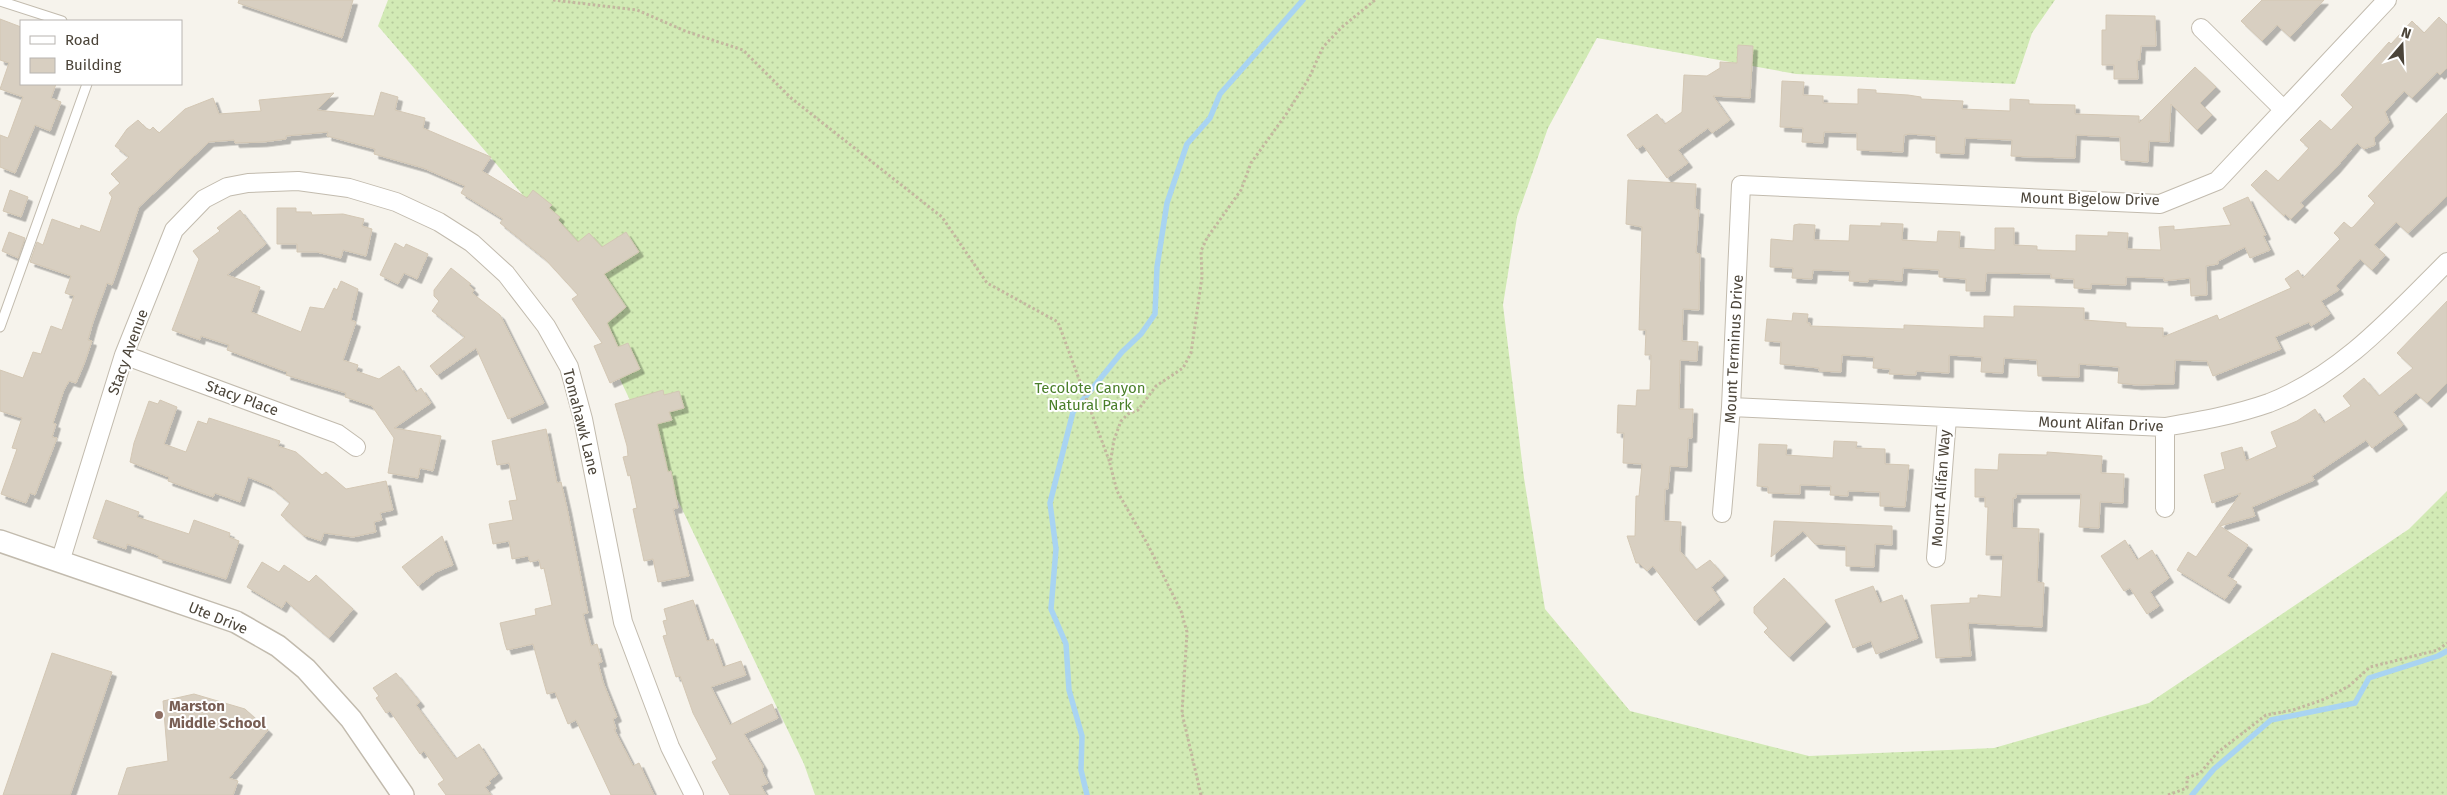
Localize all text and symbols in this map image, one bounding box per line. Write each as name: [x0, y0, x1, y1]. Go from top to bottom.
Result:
legend: [20, 20, 182, 85]
north arrow: [2377, 20, 2427, 70]
text: N: [2399, 24, 2413, 43]
text: Road: [65, 31, 100, 49]
text: Building: [65, 56, 121, 74]
street label: Mount Bigelow Drive: [2020, 189, 2160, 209]
street label: Mount Terminus Drive: [1721, 274, 1747, 424]
street label: Stacy Avenue: [104, 307, 152, 397]
street label: Tomahawk Lane: [559, 367, 603, 477]
street label: Stacy Place: [203, 377, 281, 419]
park label: Tecolote Canyon Natural Park: [1034, 379, 1146, 414]
street label: Mount Alifan Drive: [2038, 413, 2164, 435]
street label: Mount Alifan Way: [1928, 428, 1954, 547]
street label: Ute Drive: [186, 598, 250, 638]
place label: Marston Middle School: [169, 697, 266, 732]
marker: Marston Middle School: [153, 709, 165, 721]

